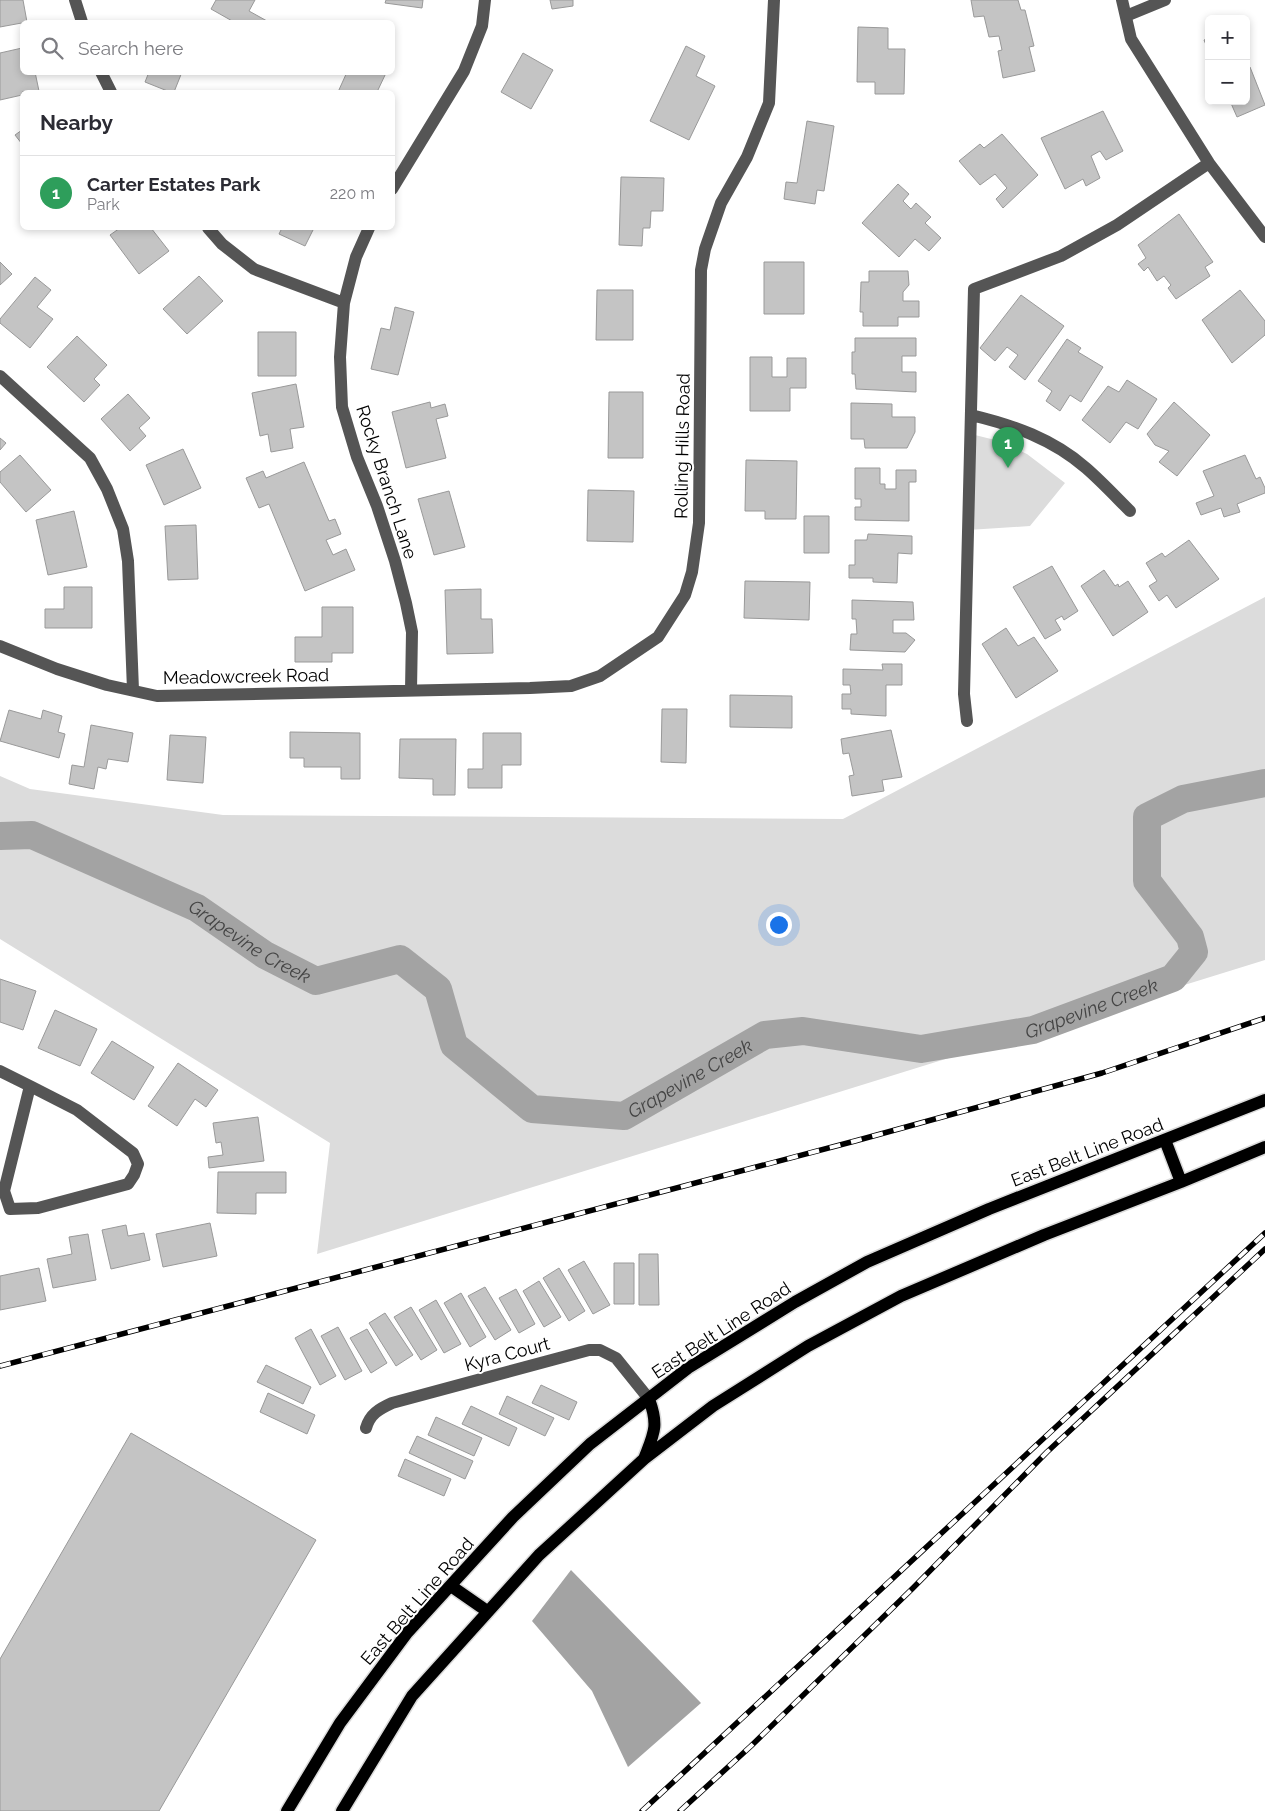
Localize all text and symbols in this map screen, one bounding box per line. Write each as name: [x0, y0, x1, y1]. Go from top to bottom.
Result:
map controls: [1205, 15, 1250, 105]
button: +: [1205, 15, 1250, 60]
search box: [20, 20, 395, 75]
icon: search: [38, 34, 66, 62]
text: Search here: [78, 37, 184, 59]
button: −: [1205, 60, 1250, 105]
text: Nearby: [40, 110, 113, 135]
text: Carter Estates Park: [87, 173, 260, 195]
text: 1: [52, 184, 60, 203]
text: 220 m: [330, 184, 375, 203]
text: Park: [87, 195, 120, 214]
street label: Rolling Hills Road: [670, 373, 694, 519]
street label: Rocky Branch Lane: [352, 402, 422, 562]
pin: 1: [992, 427, 1024, 468]
street label: Meadowcreek Road: [163, 664, 329, 688]
water label: Grapevine Creek: [186, 895, 315, 987]
your location: [766, 912, 792, 938]
water label: Grapevine Creek: [1023, 974, 1161, 1042]
water label: Grapevine Creek: [624, 1034, 756, 1123]
street label: East Belt Line Road: [1008, 1113, 1166, 1191]
street label: East Belt Line Road: [648, 1277, 794, 1383]
street label: Kyra Court: [462, 1333, 552, 1375]
street label: East Belt Line Road: [356, 1533, 478, 1669]

